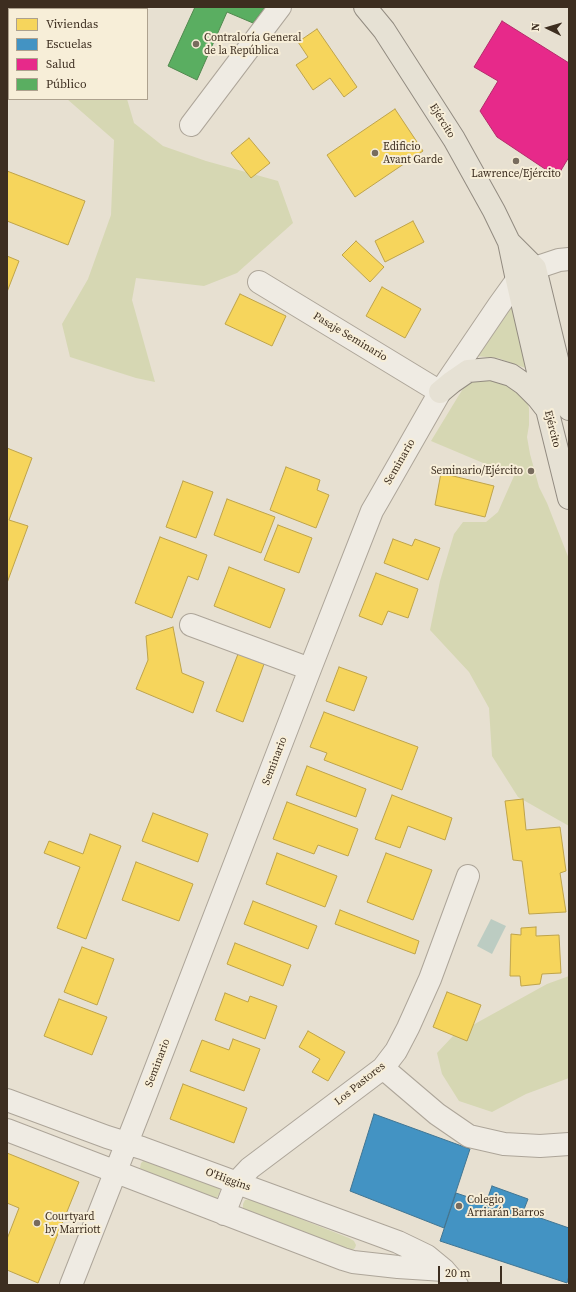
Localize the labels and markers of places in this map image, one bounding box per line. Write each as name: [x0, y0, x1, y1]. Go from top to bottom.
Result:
place label: Contraloría General de la República: [204, 31, 302, 57]
marker: Contraloría General de la República: [191, 39, 201, 49]
place label: Edificio Avant Garde: [383, 140, 443, 166]
marker: Edificio Avant Garde: [370, 148, 380, 158]
marker: Lawrence/Ejército: [511, 156, 521, 166]
place label: Lawrence/Ejército: [471, 167, 561, 181]
place label: Seminario/Ejército: [431, 464, 523, 478]
marker: Seminario/Ejército: [526, 466, 536, 476]
place label: Colegio Arriarán Barros: [467, 1193, 544, 1219]
marker: Colegio Arriarán Barros: [454, 1201, 464, 1211]
place label: Courtyard by Marriott: [45, 1210, 100, 1236]
marker: Courtyard by Marriott: [32, 1218, 42, 1228]

